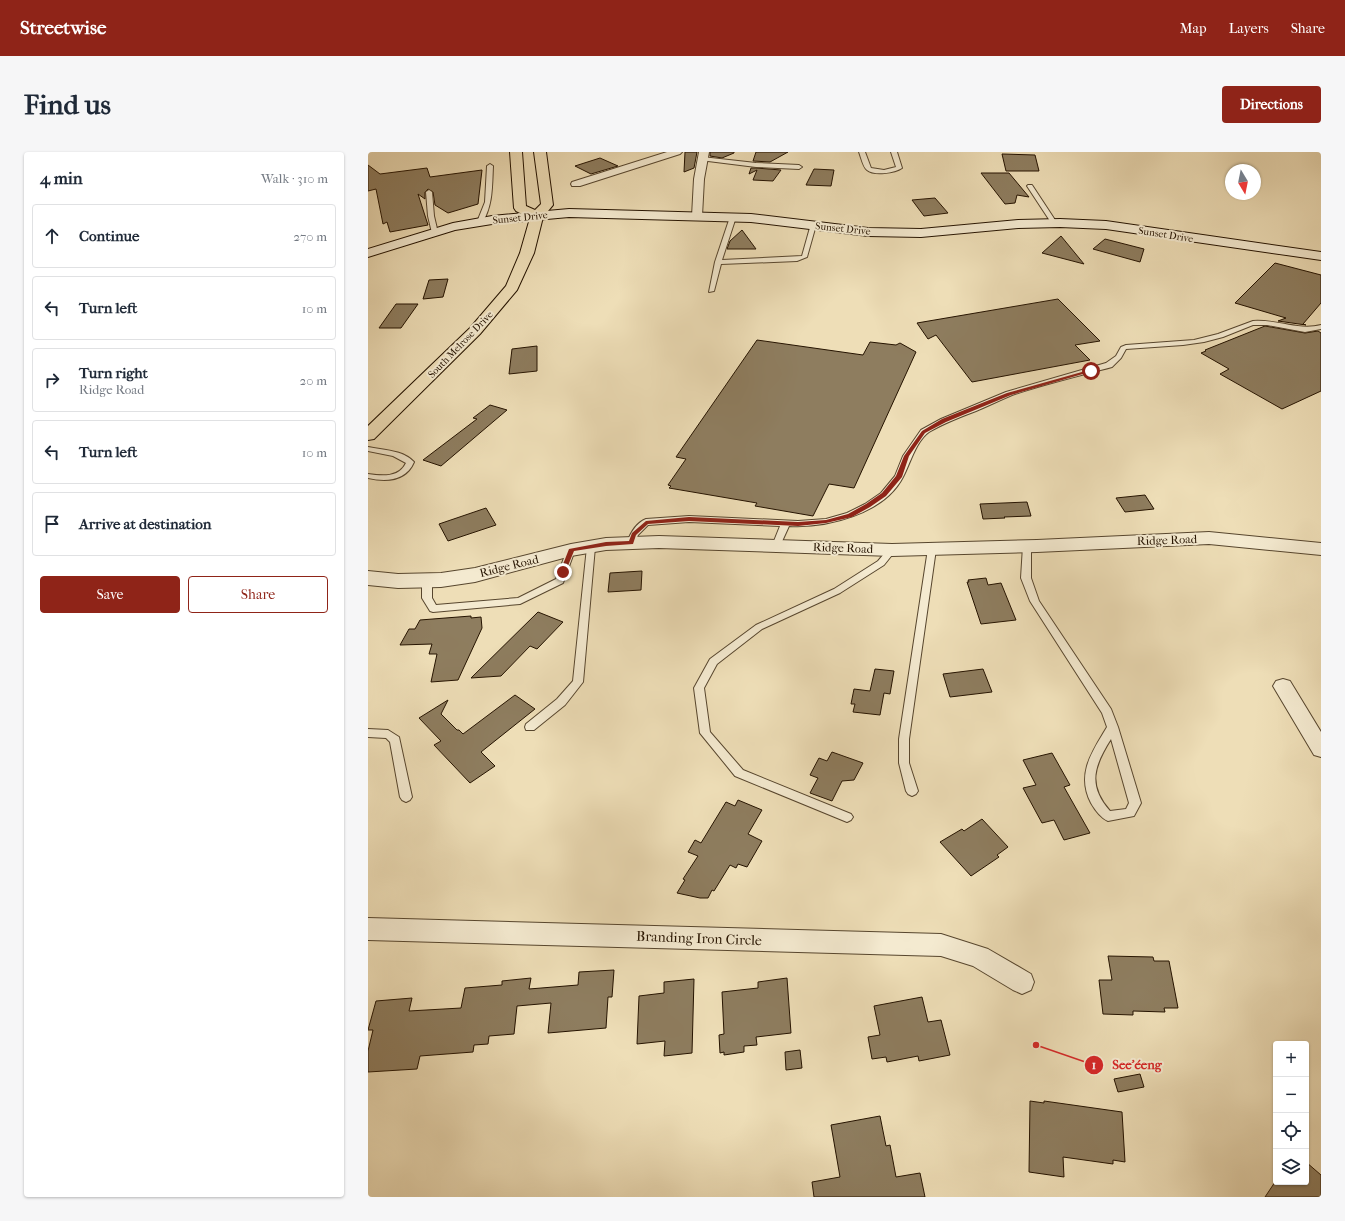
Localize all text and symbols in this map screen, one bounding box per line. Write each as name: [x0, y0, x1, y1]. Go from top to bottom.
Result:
text: Streetwise: [20, 17, 106, 39]
text: Map: [1180, 20, 1207, 37]
text: Layers: [1229, 20, 1269, 37]
text: Share: [1291, 20, 1325, 37]
button: Directions: [1222, 86, 1321, 123]
text: Find us: [24, 88, 111, 121]
north arrow: [1225, 164, 1261, 200]
text: 4 min: [40, 168, 83, 188]
text: Walk · 310 m: [261, 171, 328, 186]
street label: Sunset Drive: [492, 209, 548, 227]
street label: Sunset Drive: [815, 220, 871, 238]
icon: ahead: [41, 225, 63, 247]
street label: Sunset Drive: [1138, 225, 1194, 245]
text: Continue: [79, 227, 139, 245]
text: 270 m: [293, 229, 327, 244]
icon: left: [41, 297, 63, 319]
text: Turn left: [79, 299, 137, 317]
text: 10 m: [302, 301, 327, 316]
street label: South Melrose Drive: [426, 309, 496, 381]
route start: [1082, 362, 1100, 380]
text: Turn right: [79, 364, 148, 382]
icon: right: [41, 369, 63, 391]
text: 20 m: [300, 373, 327, 388]
text: Ridge Road: [79, 382, 144, 397]
icon: left: [41, 441, 63, 463]
text: Turn left: [79, 443, 137, 461]
text: 10 m: [302, 445, 327, 460]
icon: arrive: [41, 513, 63, 535]
text: Arrive at destination: [79, 515, 211, 533]
street label: Ridge Road: [1137, 532, 1198, 548]
street label: Ridge Road: [813, 540, 874, 556]
street label: Ridge Road: [478, 552, 540, 580]
route end: [554, 563, 572, 581]
button: Save: [40, 576, 180, 613]
button: Share: [188, 576, 328, 613]
street label: Branding Iron Circle: [636, 928, 762, 949]
map controls: [1273, 1041, 1309, 1185]
button: +: [1273, 1041, 1309, 1077]
callout: See'éeng: [1084, 1052, 1170, 1077]
text: See'éeng: [1112, 1057, 1163, 1073]
text: 1: [1092, 1058, 1096, 1072]
button: −: [1273, 1077, 1309, 1113]
button: locate: [1273, 1113, 1309, 1149]
button: layers: [1273, 1149, 1309, 1185]

